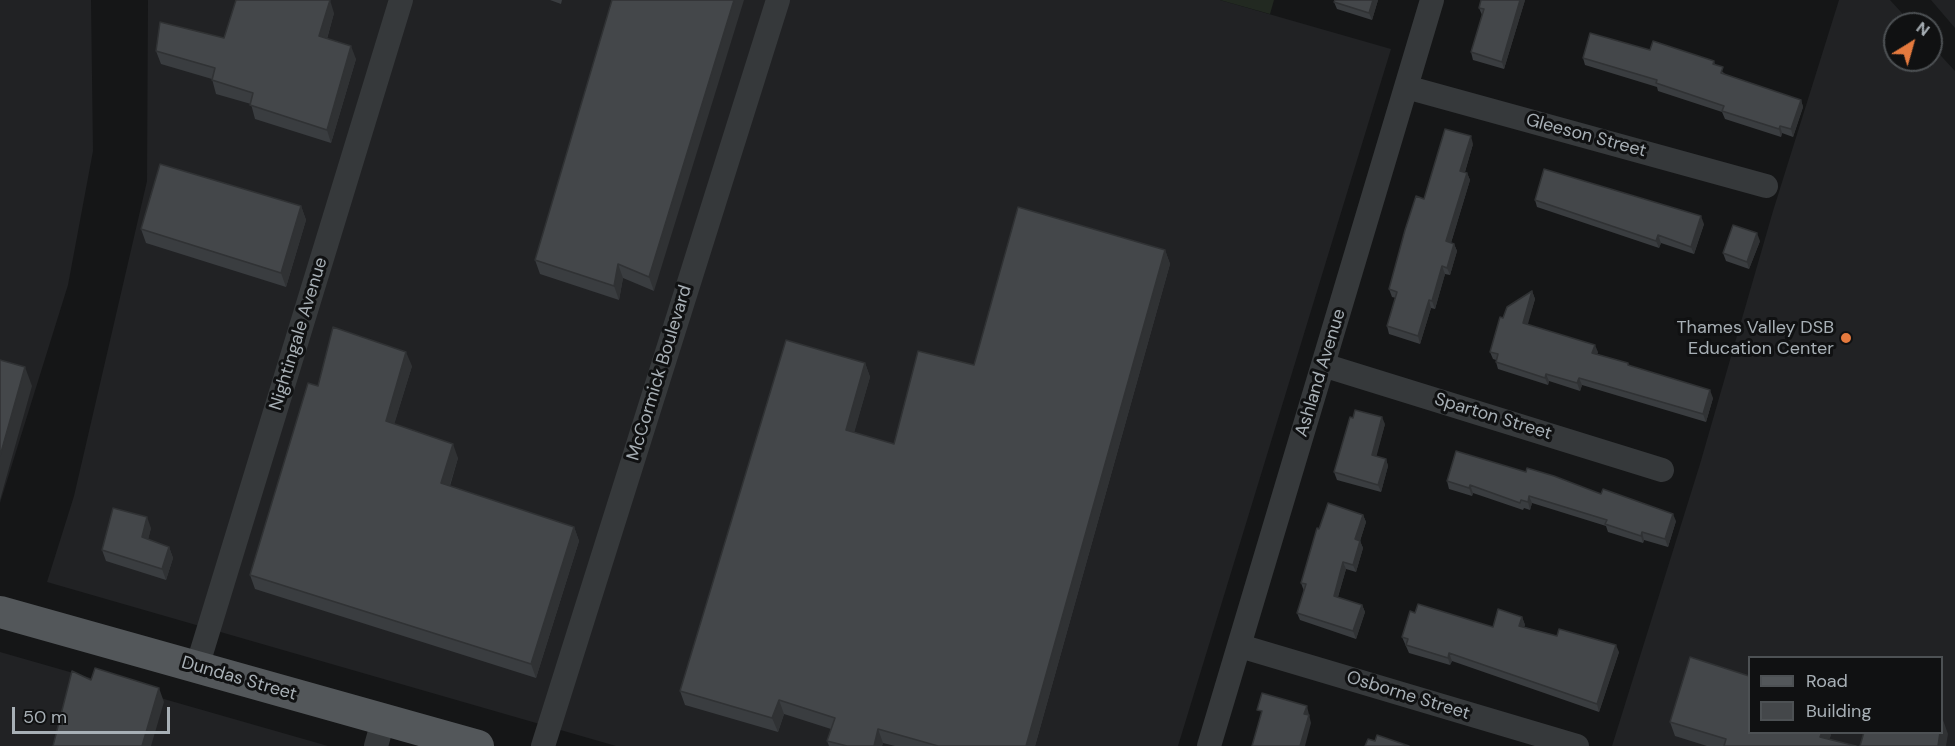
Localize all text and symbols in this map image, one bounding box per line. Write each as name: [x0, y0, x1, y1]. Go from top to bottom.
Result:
north arrow: [1883, 12, 1943, 72]
text: N: [1912, 17, 1934, 41]
street label: Gleeson Street: [1523, 110, 1649, 162]
street label: Nightingale Avenue: [265, 255, 333, 413]
street label: McCormick Boulevard: [623, 283, 697, 463]
street label: Ashland Avenue: [1291, 306, 1351, 440]
place label: Thames Valley DSB Education Center: [1676, 317, 1834, 360]
marker: Thames Valley DSB Education Center: [1839, 331, 1853, 345]
street label: Sparton Street: [1432, 389, 1554, 445]
street label: Dundas Street: [179, 652, 299, 706]
legend: [1748, 656, 1943, 734]
street label: Osborne Street: [1344, 667, 1472, 725]
text: Road: [1806, 669, 1848, 693]
scale bar: [15, 695, 172, 733]
text: Building: [1806, 699, 1871, 723]
text: 50 m: [23, 705, 67, 729]

